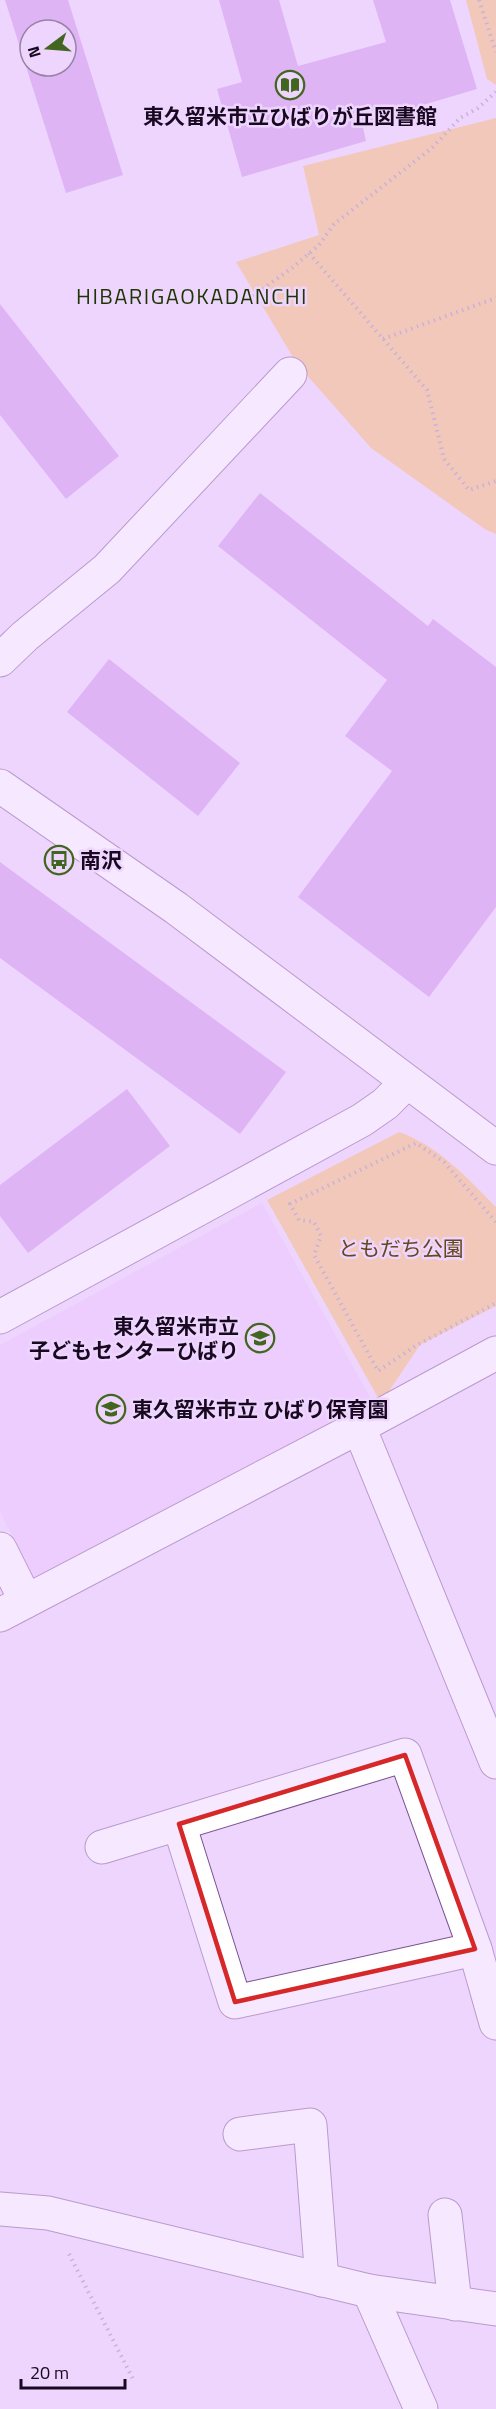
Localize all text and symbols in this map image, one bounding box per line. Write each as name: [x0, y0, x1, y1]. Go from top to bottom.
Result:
north arrow: [18, 18, 78, 78]
text: N: [21, 43, 47, 61]
library icon: 東久留米市立ひばりが丘図書館: [274, 69, 306, 101]
place label: 東久留米市立ひばりが丘図書館: [143, 100, 437, 132]
district label: HIBARIGAOKADANCHI: [76, 279, 308, 313]
bus stop icon: 南沢: [43, 844, 75, 876]
place label: 南沢: [80, 844, 122, 876]
park label: ともだち公園: [338, 1232, 464, 1264]
place label: 東久留米市立 子どもセンターひばり: [29, 1310, 239, 1366]
school or university icon: 東久留米市立 子どもセンターひばり: [244, 1322, 276, 1354]
school or university icon: 東久留米市立 ひばり保育園: [95, 1393, 127, 1425]
place label: 東久留米市立 ひばり保育園: [132, 1393, 389, 1425]
scale bar: [21, 2352, 124, 2390]
text: 20 m: [30, 2359, 69, 2386]

